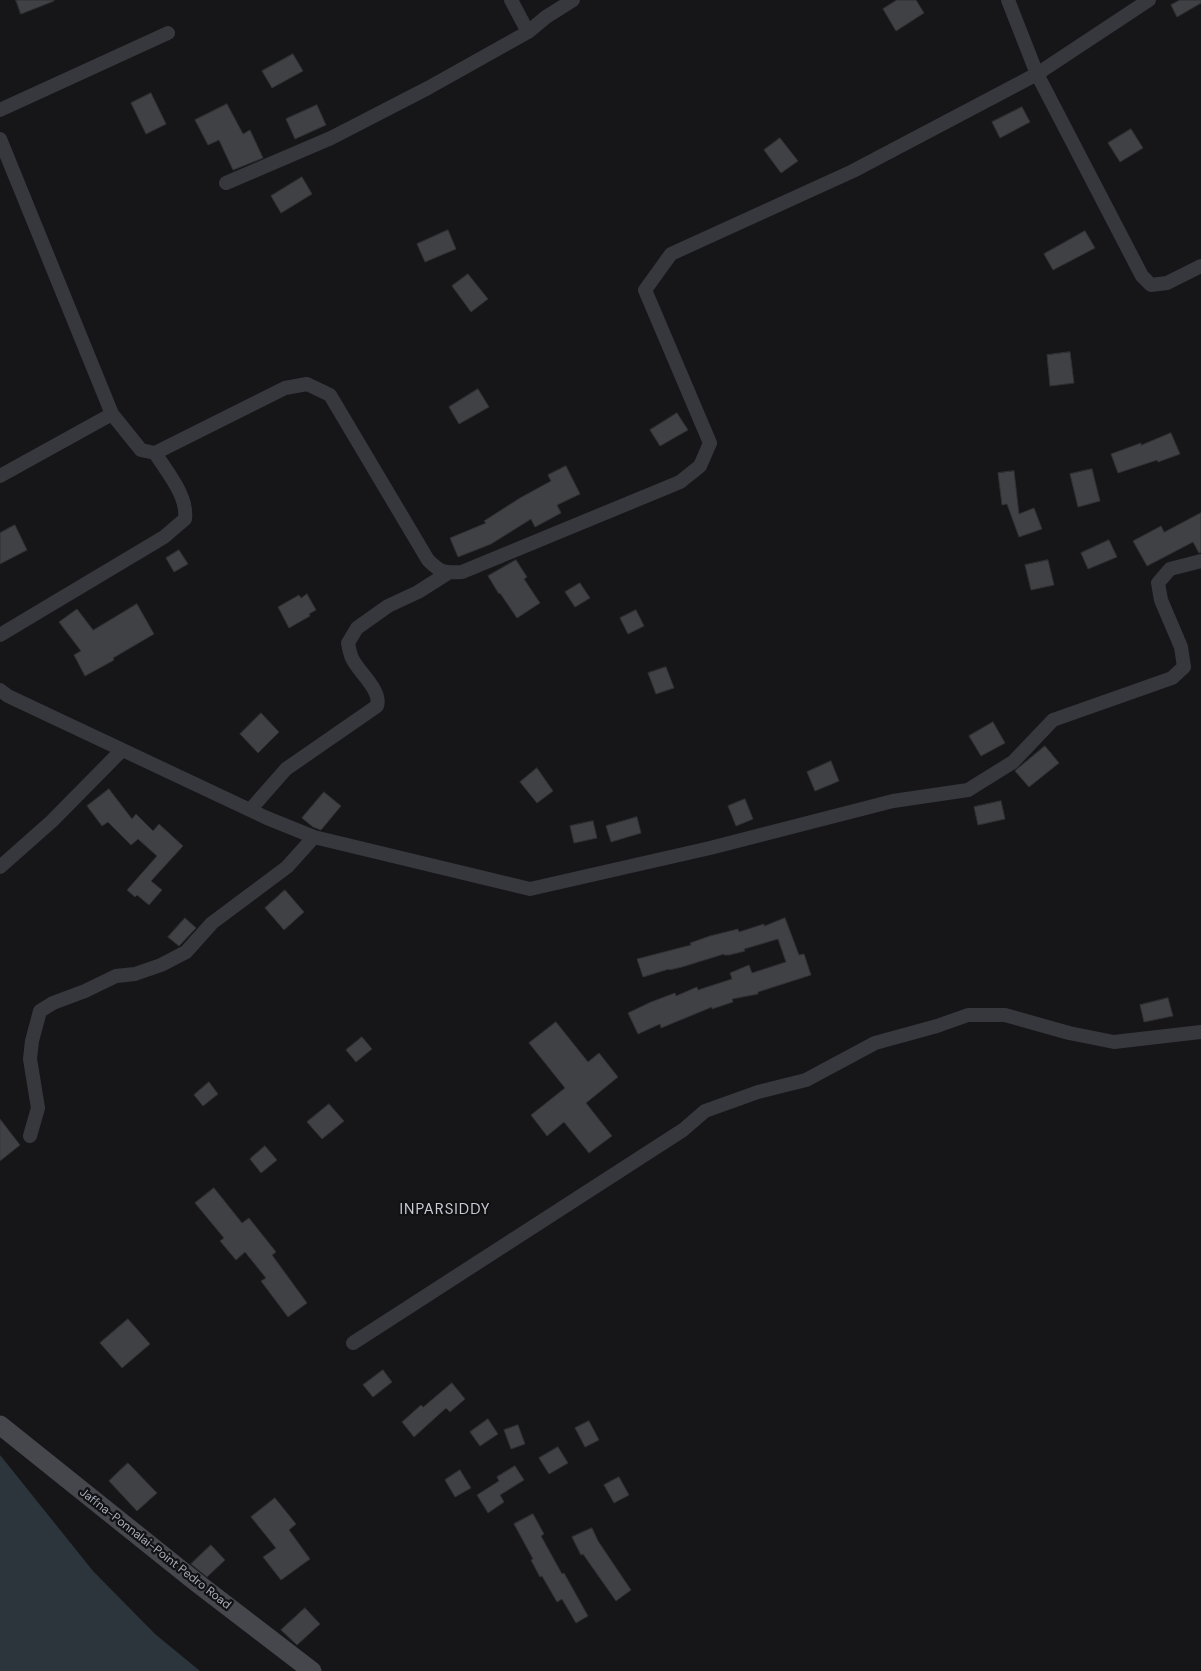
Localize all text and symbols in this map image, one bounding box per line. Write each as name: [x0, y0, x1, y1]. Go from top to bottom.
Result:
district label: INPARSIDDY: [398, 1201, 492, 1219]
street label: Jaffna-Ponnalai-Point Pedro Road: [76, 1485, 234, 1613]

